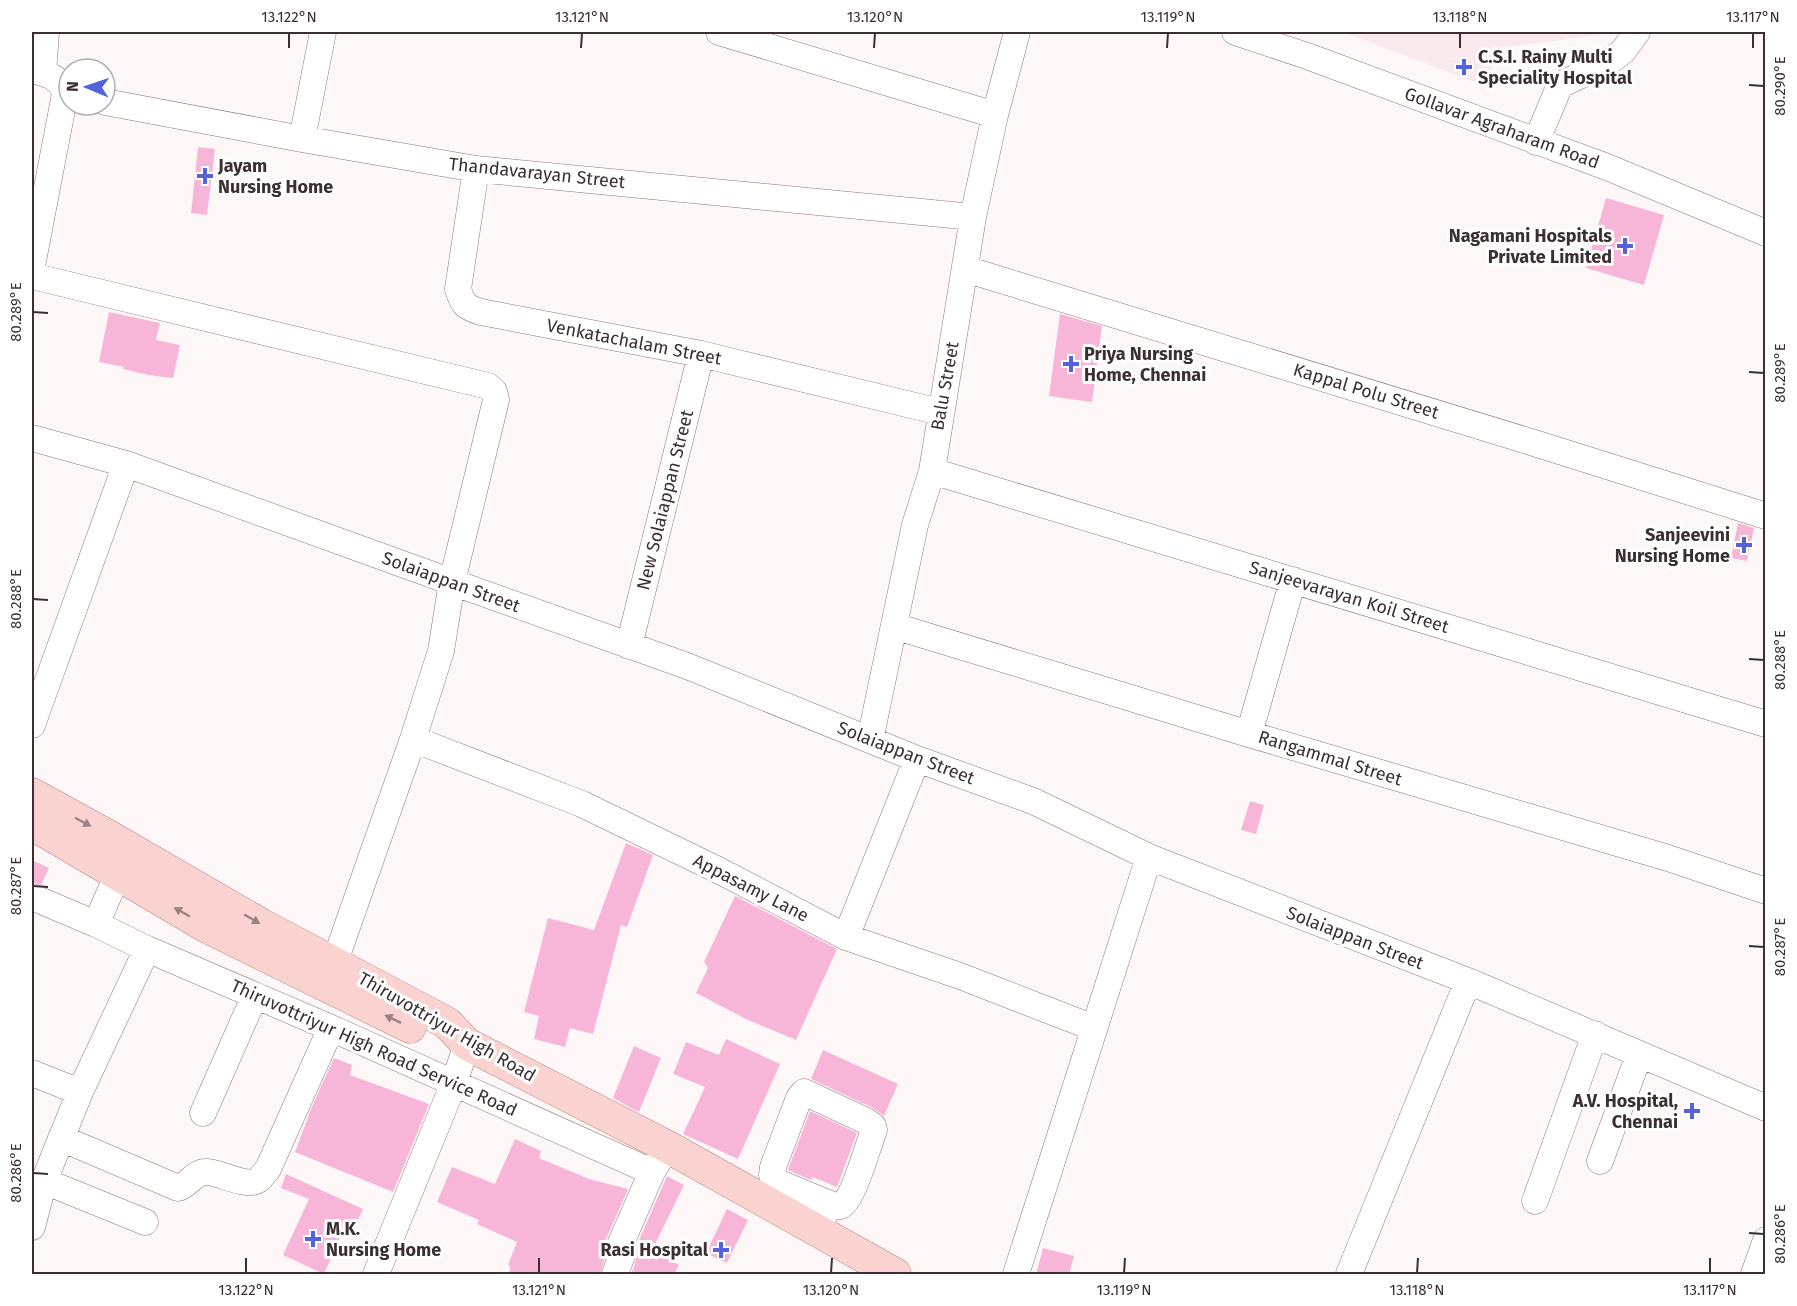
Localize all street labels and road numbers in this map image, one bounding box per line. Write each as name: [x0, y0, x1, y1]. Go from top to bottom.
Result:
street label: Gollavar Agraharam Road: [1402, 82, 1602, 174]
street label: Thandavarayan Street: [448, 153, 627, 193]
street label: Venkatachalam Street: [545, 314, 724, 370]
street label: Balu Street: [926, 339, 964, 432]
street label: Kappal Polu Street: [1291, 358, 1442, 424]
street label: New Solaiappan Street: [632, 407, 698, 592]
street label: Solaiappan Street: [379, 547, 524, 617]
street label: Sanjeevarayan Koil Street: [1247, 556, 1452, 638]
street label: Solaiappan Street: [834, 717, 978, 789]
street label: Rangammal Street: [1255, 726, 1405, 790]
street label: Appasamy Lane: [689, 849, 813, 927]
street label: Solaiappan Street: [1283, 902, 1427, 974]
street label: Thiruvottriyur High Road: [354, 967, 540, 1087]
street label: Thiruvottriyur High Road Service Road: [228, 975, 520, 1121]

